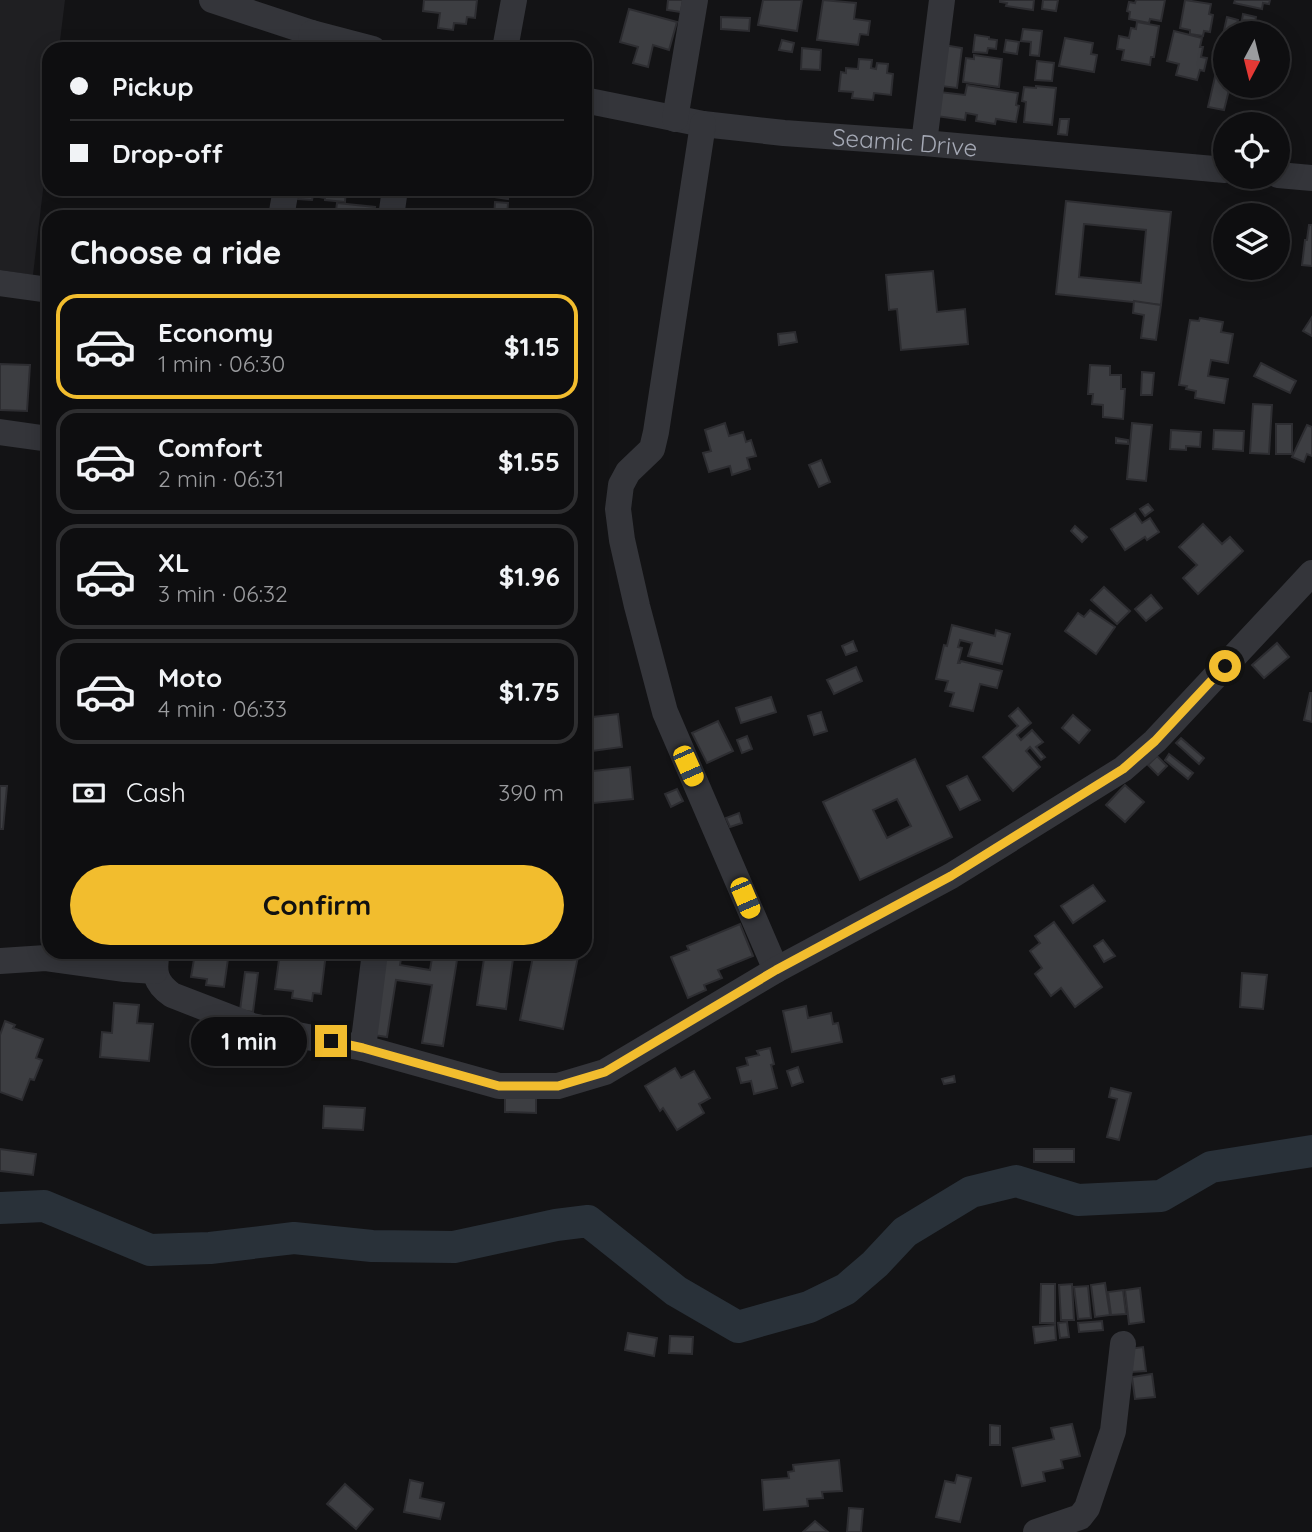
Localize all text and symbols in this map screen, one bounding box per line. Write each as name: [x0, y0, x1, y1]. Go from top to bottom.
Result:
north arrow: [1213, 21, 1290, 98]
map controls: [1213, 21, 1290, 280]
text: Pickup: [112, 70, 194, 103]
button: locate: [1213, 112, 1290, 189]
street label: Seamic Drive: [831, 121, 979, 163]
text: Drop-off: [112, 137, 223, 170]
button: layers: [1213, 203, 1290, 280]
text: Choose a ride: [70, 232, 282, 272]
icon: car: [74, 315, 137, 378]
text: Economy: [158, 316, 273, 349]
text: $1.15: [504, 330, 560, 363]
text: 1 min · 06:30: [158, 349, 285, 378]
icon: car: [74, 430, 137, 493]
text: Comfort: [158, 431, 263, 464]
text: $1.55: [498, 445, 560, 478]
text: 2 min · 06:31: [158, 464, 284, 493]
icon: car: [74, 545, 137, 608]
text: XL: [158, 546, 190, 579]
text: $1.96: [499, 560, 560, 593]
text: 3 min · 06:32: [158, 579, 288, 608]
route start: [1209, 650, 1241, 682]
icon: car: [74, 660, 137, 723]
text: Moto: [158, 661, 222, 694]
text: $1.75: [499, 675, 560, 708]
text: 4 min · 06:33: [158, 694, 287, 723]
car: [670, 743, 707, 789]
icon: cash: [70, 774, 108, 812]
text: Cash: [126, 776, 186, 809]
text: 390 m: [498, 778, 564, 807]
button: Confirm: [70, 865, 564, 945]
car: [728, 875, 763, 921]
callout: 1 min: [191, 1016, 306, 1066]
route end: [315, 1025, 347, 1057]
text: 1 min: [221, 1027, 277, 1056]

